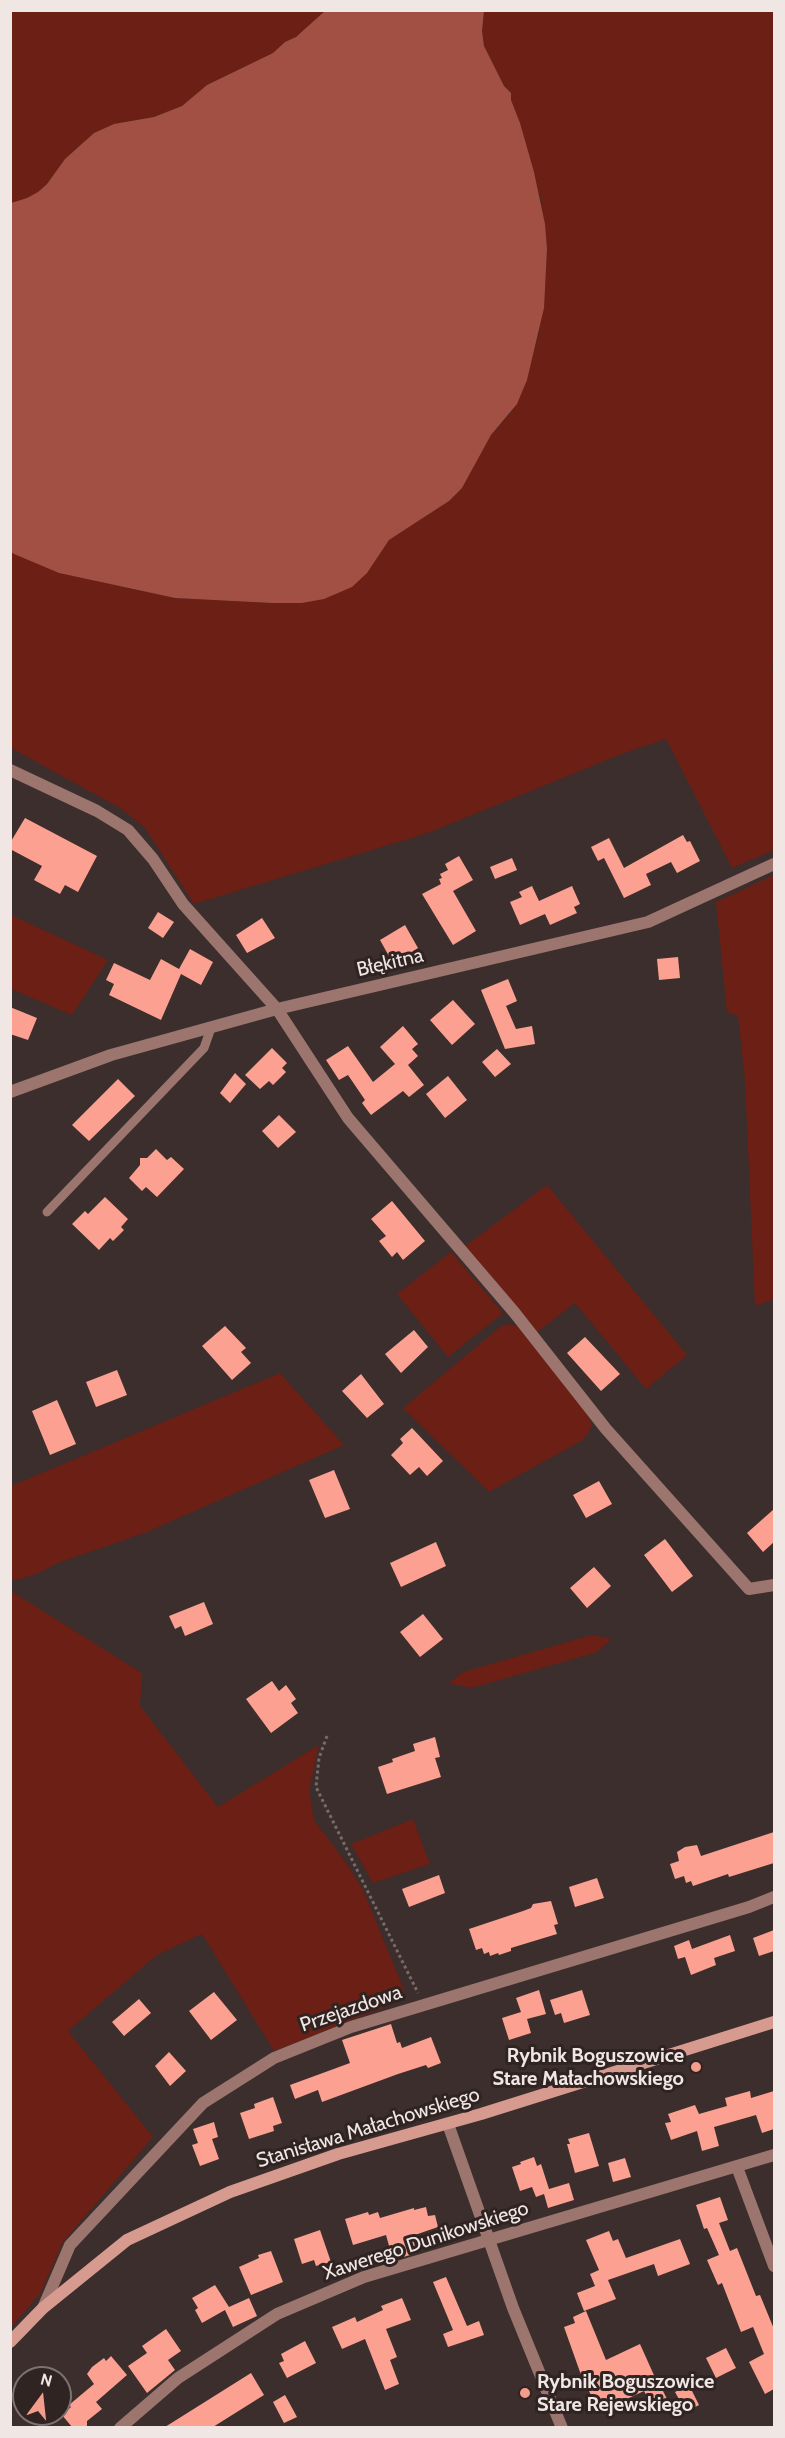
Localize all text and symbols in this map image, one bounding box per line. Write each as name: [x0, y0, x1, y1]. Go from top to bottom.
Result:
street label: Błękitna: [354, 944, 426, 982]
street label: Przejazdowa: [297, 1980, 405, 2038]
place label: Rybnik Boguszowice Stare Małachowskiego: [492, 2044, 684, 2091]
marker: Rybnik Boguszowice Stare Małachowskiego: [689, 2060, 703, 2074]
street label: Stanisława Małachowskiego: [254, 2083, 482, 2173]
street label: Xawerego Dunikowskiego: [320, 2196, 532, 2286]
north arrow: [12, 2366, 72, 2426]
text: N: [38, 2369, 54, 2391]
place label: Rybnik Boguszowice Stare Rejewskiego: [537, 2370, 714, 2417]
marker: Rybnik Boguszowice Stare Rejewskiego: [518, 2386, 532, 2400]

